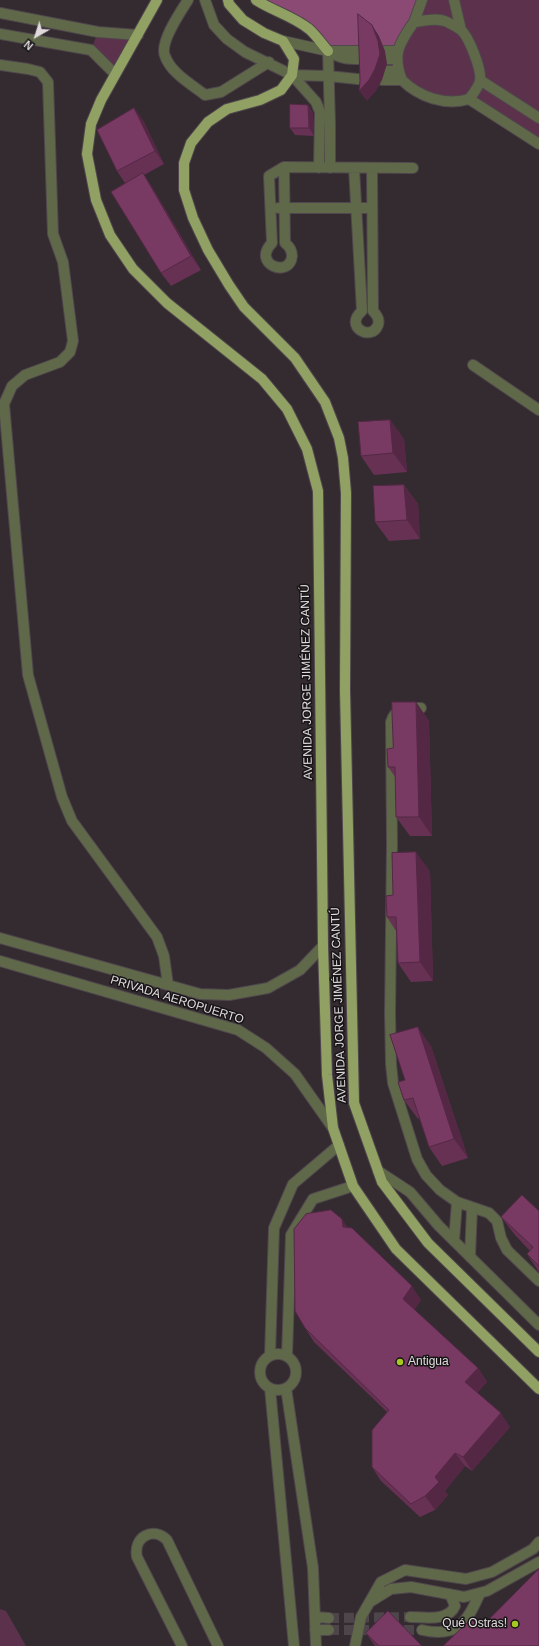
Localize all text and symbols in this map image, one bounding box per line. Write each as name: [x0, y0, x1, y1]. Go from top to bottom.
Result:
north arrow: [16, 16, 56, 56]
text: N: [22, 38, 35, 52]
street label: AVENIDA JORGE JIMÉNEZ CANTÚ: [298, 584, 316, 780]
street label: AVENIDA JORGE JIMÉNEZ CANTÚ: [328, 907, 350, 1103]
street label: PRIVADA AEROPUERTO: [109, 973, 245, 1027]
place label: Antigua: [408, 1355, 449, 1369]
marker: Antigua: [395, 1357, 405, 1367]
place label: Qué Ostras!: [442, 1617, 507, 1631]
marker: Qué Ostras!: [510, 1619, 520, 1629]

